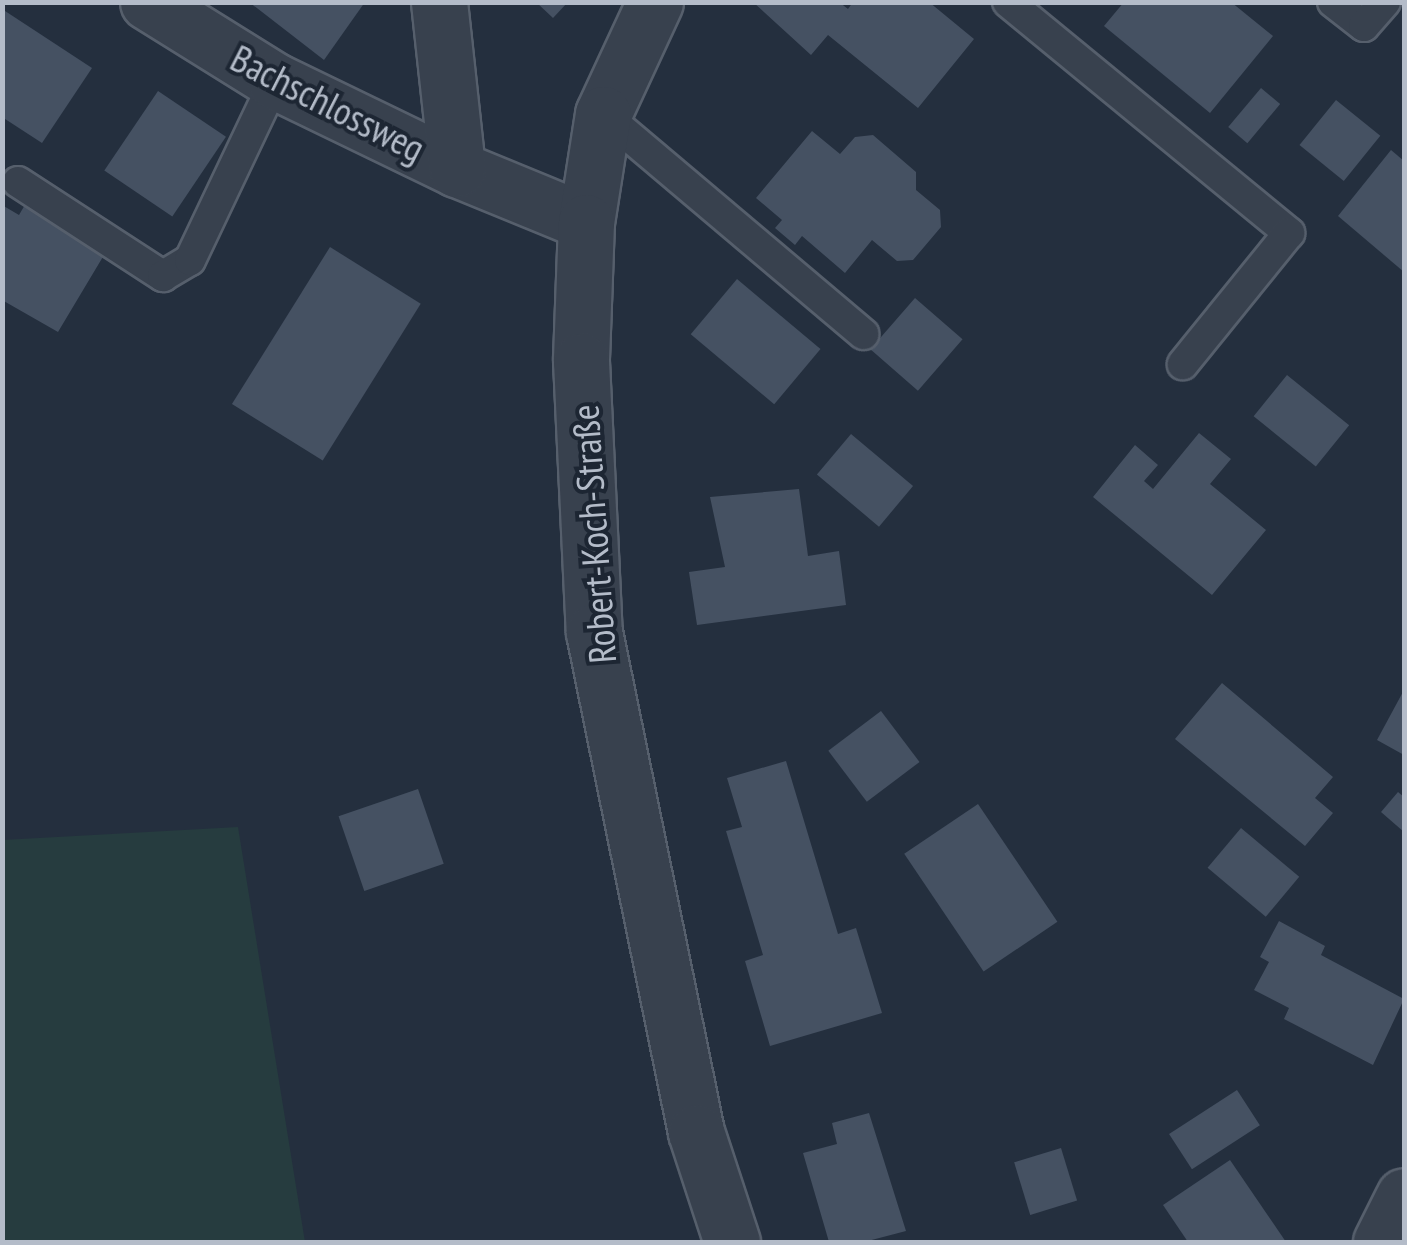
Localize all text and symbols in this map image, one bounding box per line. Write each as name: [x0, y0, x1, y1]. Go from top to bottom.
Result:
street label: Bachschlossweg: [224, 35, 432, 171]
street label: Robert-Koch-Straße: [561, 403, 625, 665]

